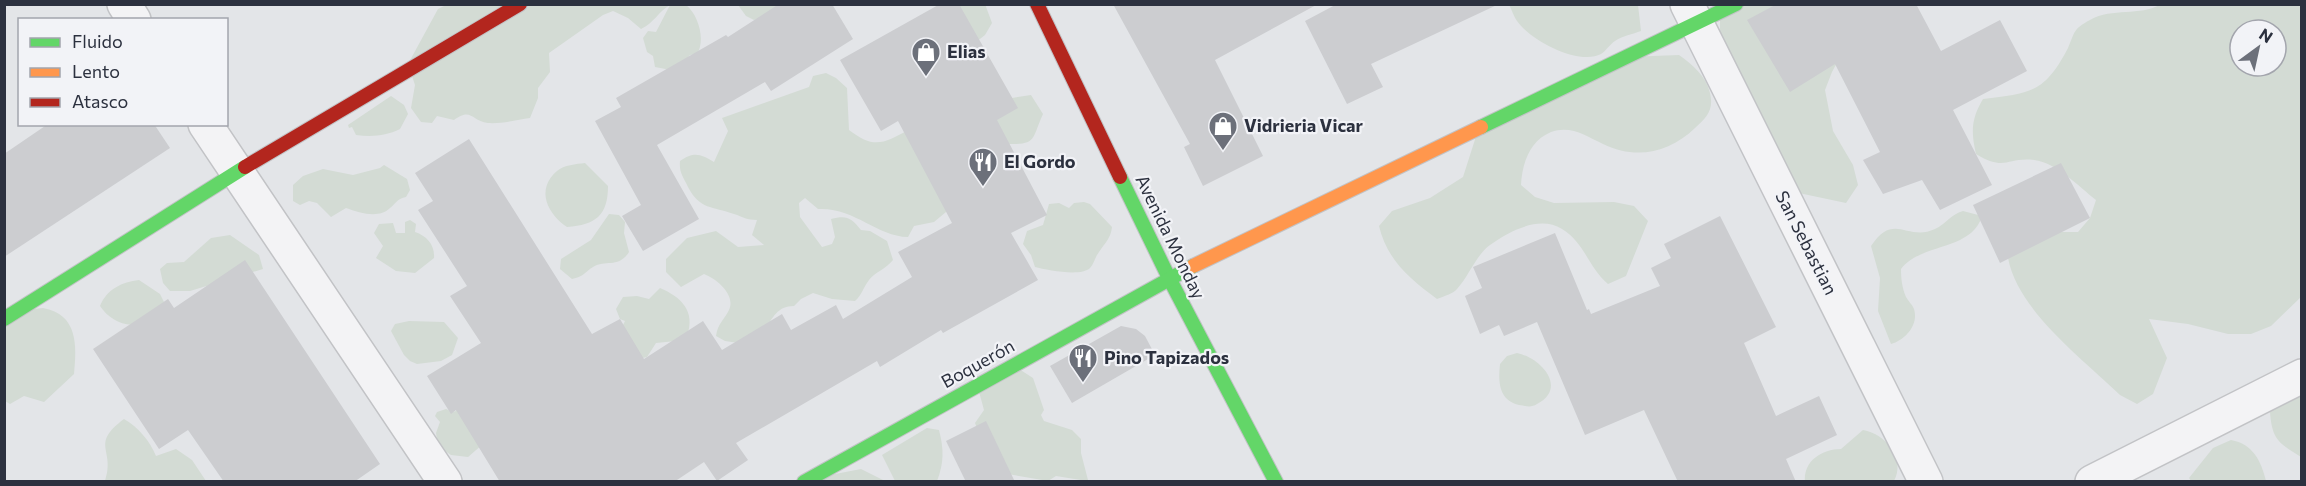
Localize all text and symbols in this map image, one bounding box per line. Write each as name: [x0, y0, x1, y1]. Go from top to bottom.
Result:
legend: [18, 18, 228, 126]
north arrow: [2228, 18, 2288, 78]
text: N: [2256, 24, 2277, 46]
text: Fluido: [72, 30, 123, 52]
shop icon: Elias: [910, 36, 942, 78]
place label: Elias: [947, 40, 986, 62]
text: Lento: [72, 60, 120, 82]
text: Atasco: [72, 90, 128, 112]
shop icon: Vidrieria Vicar: [1207, 110, 1239, 152]
place label: Vidrieria Vicar: [1244, 114, 1364, 136]
restaurant icon: El Gordo: [967, 146, 999, 188]
place label: El Gordo: [1004, 150, 1076, 172]
street label: Avenida Monday: [1131, 171, 1210, 302]
street label: San Sebastian: [1771, 187, 1843, 298]
street label: Boquerón: [937, 334, 1018, 392]
restaurant icon: Pino Tapizados: [1067, 342, 1099, 384]
place label: Pino Tapizados: [1104, 346, 1229, 368]

